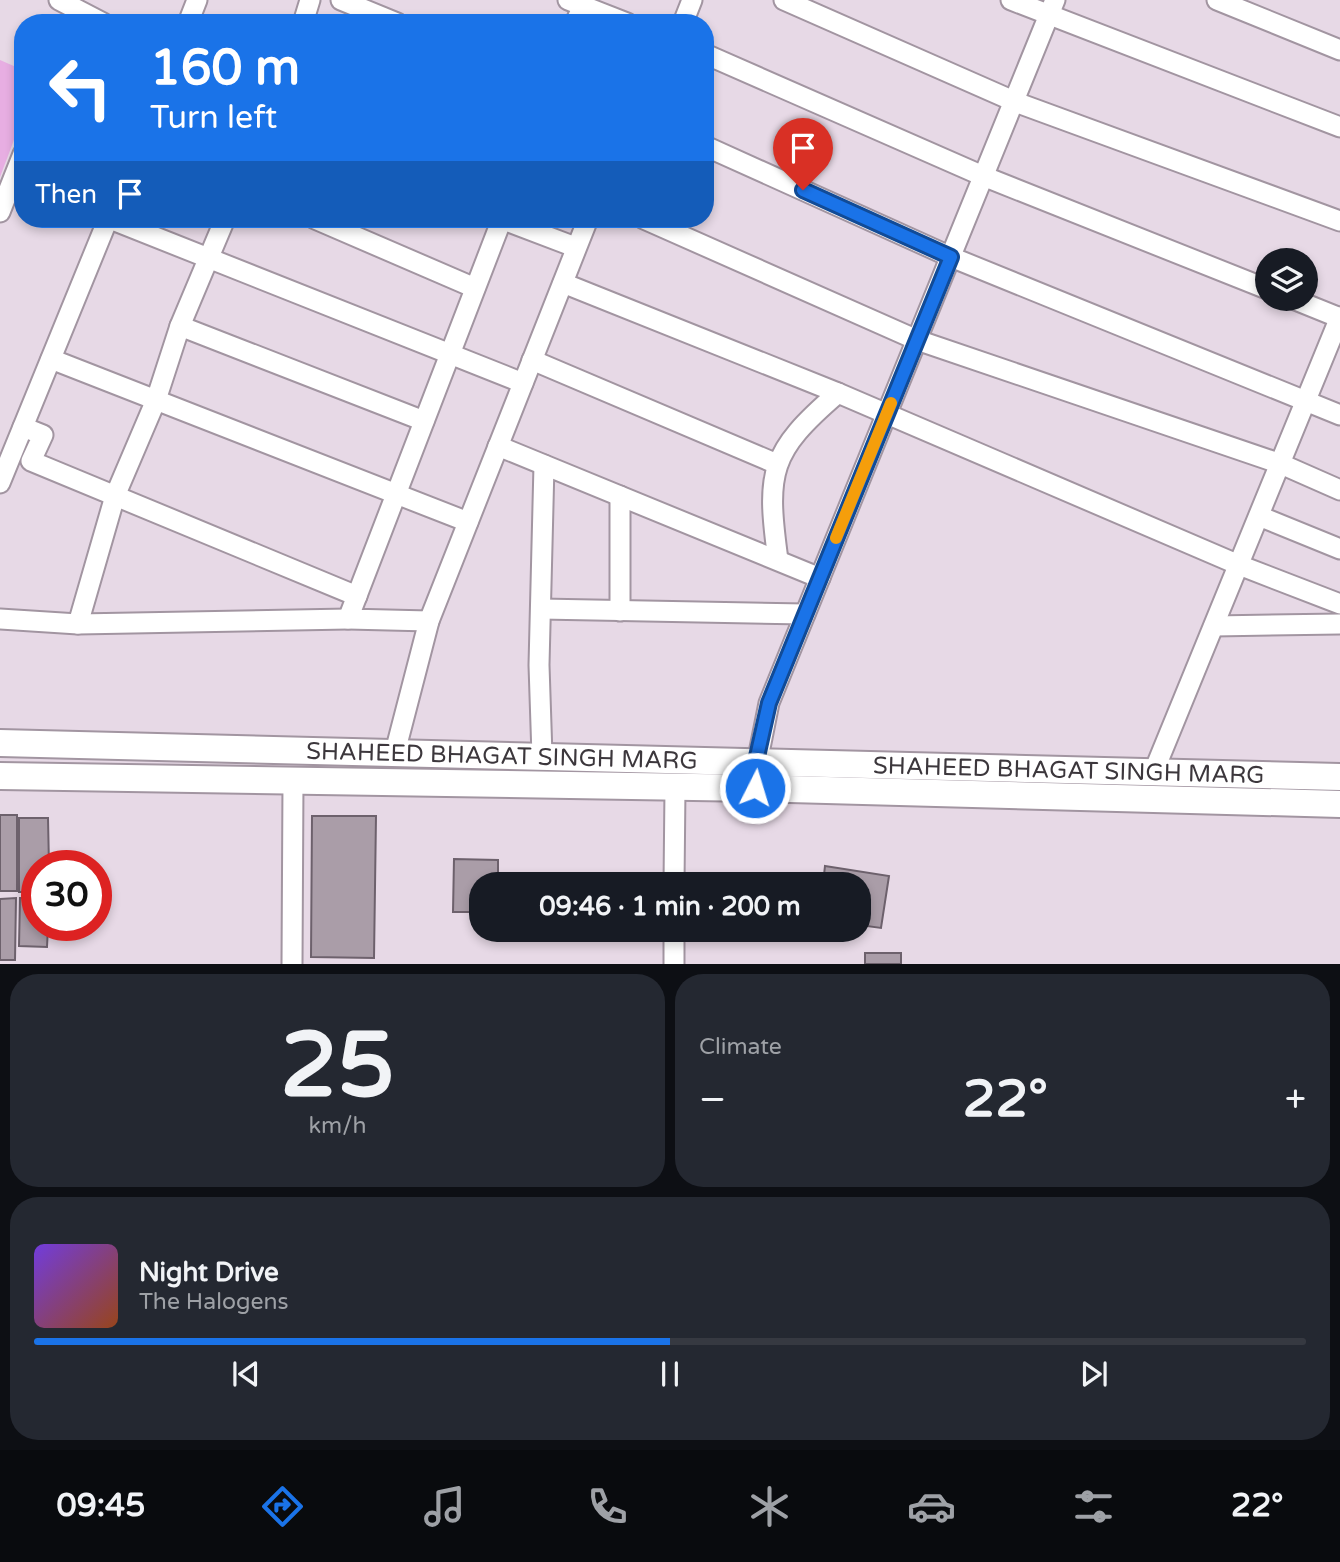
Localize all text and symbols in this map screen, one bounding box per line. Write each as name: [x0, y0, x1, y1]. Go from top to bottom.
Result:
text: 160 m: [150, 39, 300, 98]
icon: left: [35, 42, 126, 133]
text: Turn left: [150, 99, 277, 137]
pin: [773, 118, 833, 190]
icon: arrive: [784, 129, 822, 167]
icon: arrive: [111, 175, 149, 213]
text: Then: [35, 179, 97, 210]
map controls: [1255, 248, 1318, 311]
button: layers: [1255, 248, 1318, 311]
street label: SHAHEED BHAGAT SINGH MARG: [306, 736, 698, 775]
position arrow: [718, 751, 792, 825]
street label: SHAHEED BHAGAT SINGH MARG: [873, 751, 1265, 790]
speed limit sign: 30: [21, 850, 112, 941]
text: 09:46 · 1 min · 200 m: [539, 891, 801, 922]
text: 25: [280, 1011, 395, 1121]
text: Climate: [699, 1033, 782, 1061]
text: 22°: [963, 1068, 1048, 1131]
text: −: [699, 1077, 726, 1123]
text: +: [1285, 1077, 1306, 1123]
text: km/h: [309, 1112, 366, 1140]
text: Night Drive: [139, 1257, 279, 1288]
text: The Halogens: [139, 1288, 288, 1316]
icon: previous: [227, 1355, 265, 1393]
icon: pause: [651, 1355, 689, 1393]
icon: next: [1075, 1355, 1113, 1393]
icon: directions: [258, 1482, 307, 1531]
icon: music: [420, 1482, 469, 1531]
icon: phone: [583, 1482, 632, 1531]
icon: climate: [745, 1482, 794, 1531]
icon: car: [907, 1482, 956, 1531]
icon: filters: [1069, 1482, 1118, 1531]
text: 09:45: [57, 1487, 145, 1525]
text: 22°: [1231, 1487, 1283, 1525]

